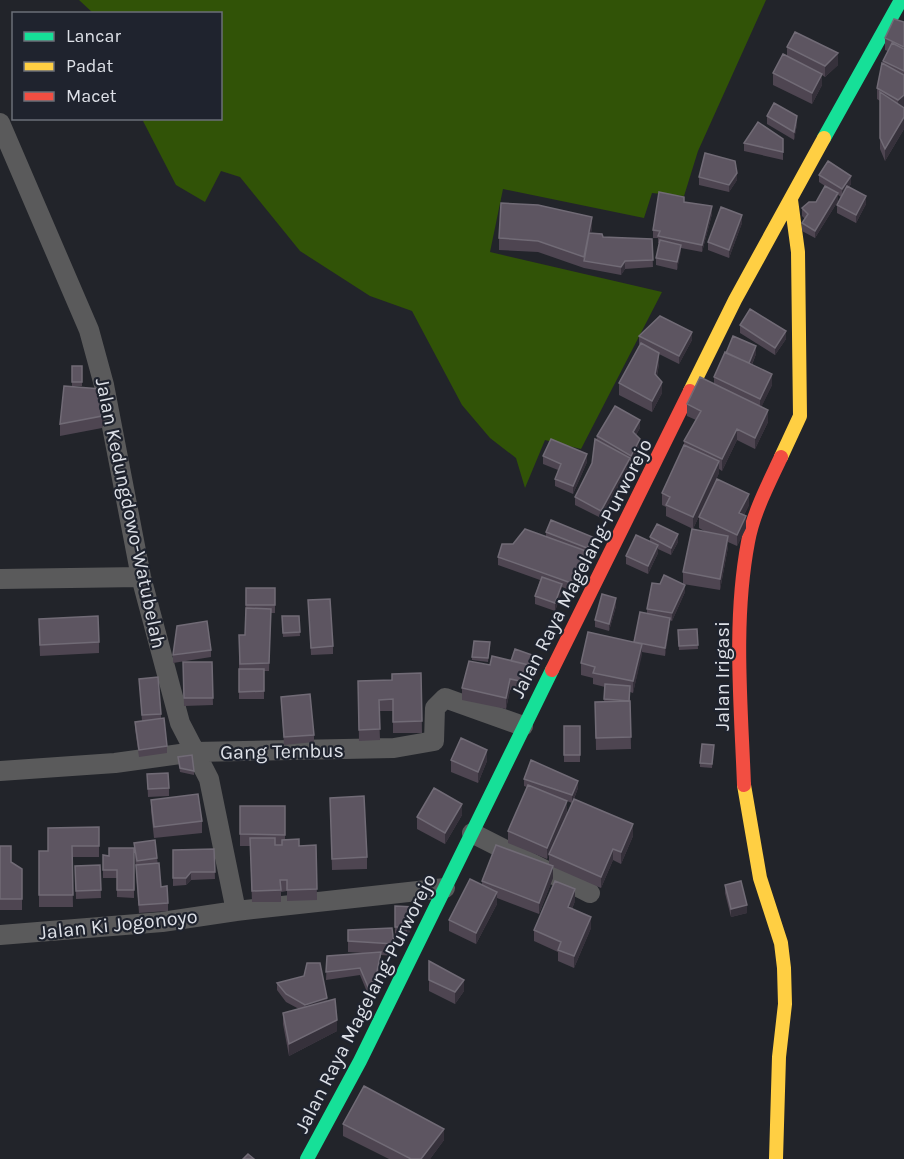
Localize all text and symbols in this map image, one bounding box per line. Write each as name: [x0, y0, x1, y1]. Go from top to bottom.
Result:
legend: [12, 12, 222, 120]
text: Lancar: [66, 25, 121, 47]
text: Padat: [66, 55, 113, 77]
text: Macet: [66, 85, 117, 107]
street label: Jalan Kedungdowo-Watubelah: [91, 376, 170, 651]
street label: Jalan Raya Magelang-Purworejo: [506, 435, 657, 702]
street label: Jalan Irigasi: [711, 621, 734, 731]
street label: Gang Tembus: [220, 739, 344, 764]
street label: Jalan Raya Magelang-Purworejo: [290, 870, 441, 1137]
street label: Jalan Ki Jogonoyo: [37, 905, 199, 944]

